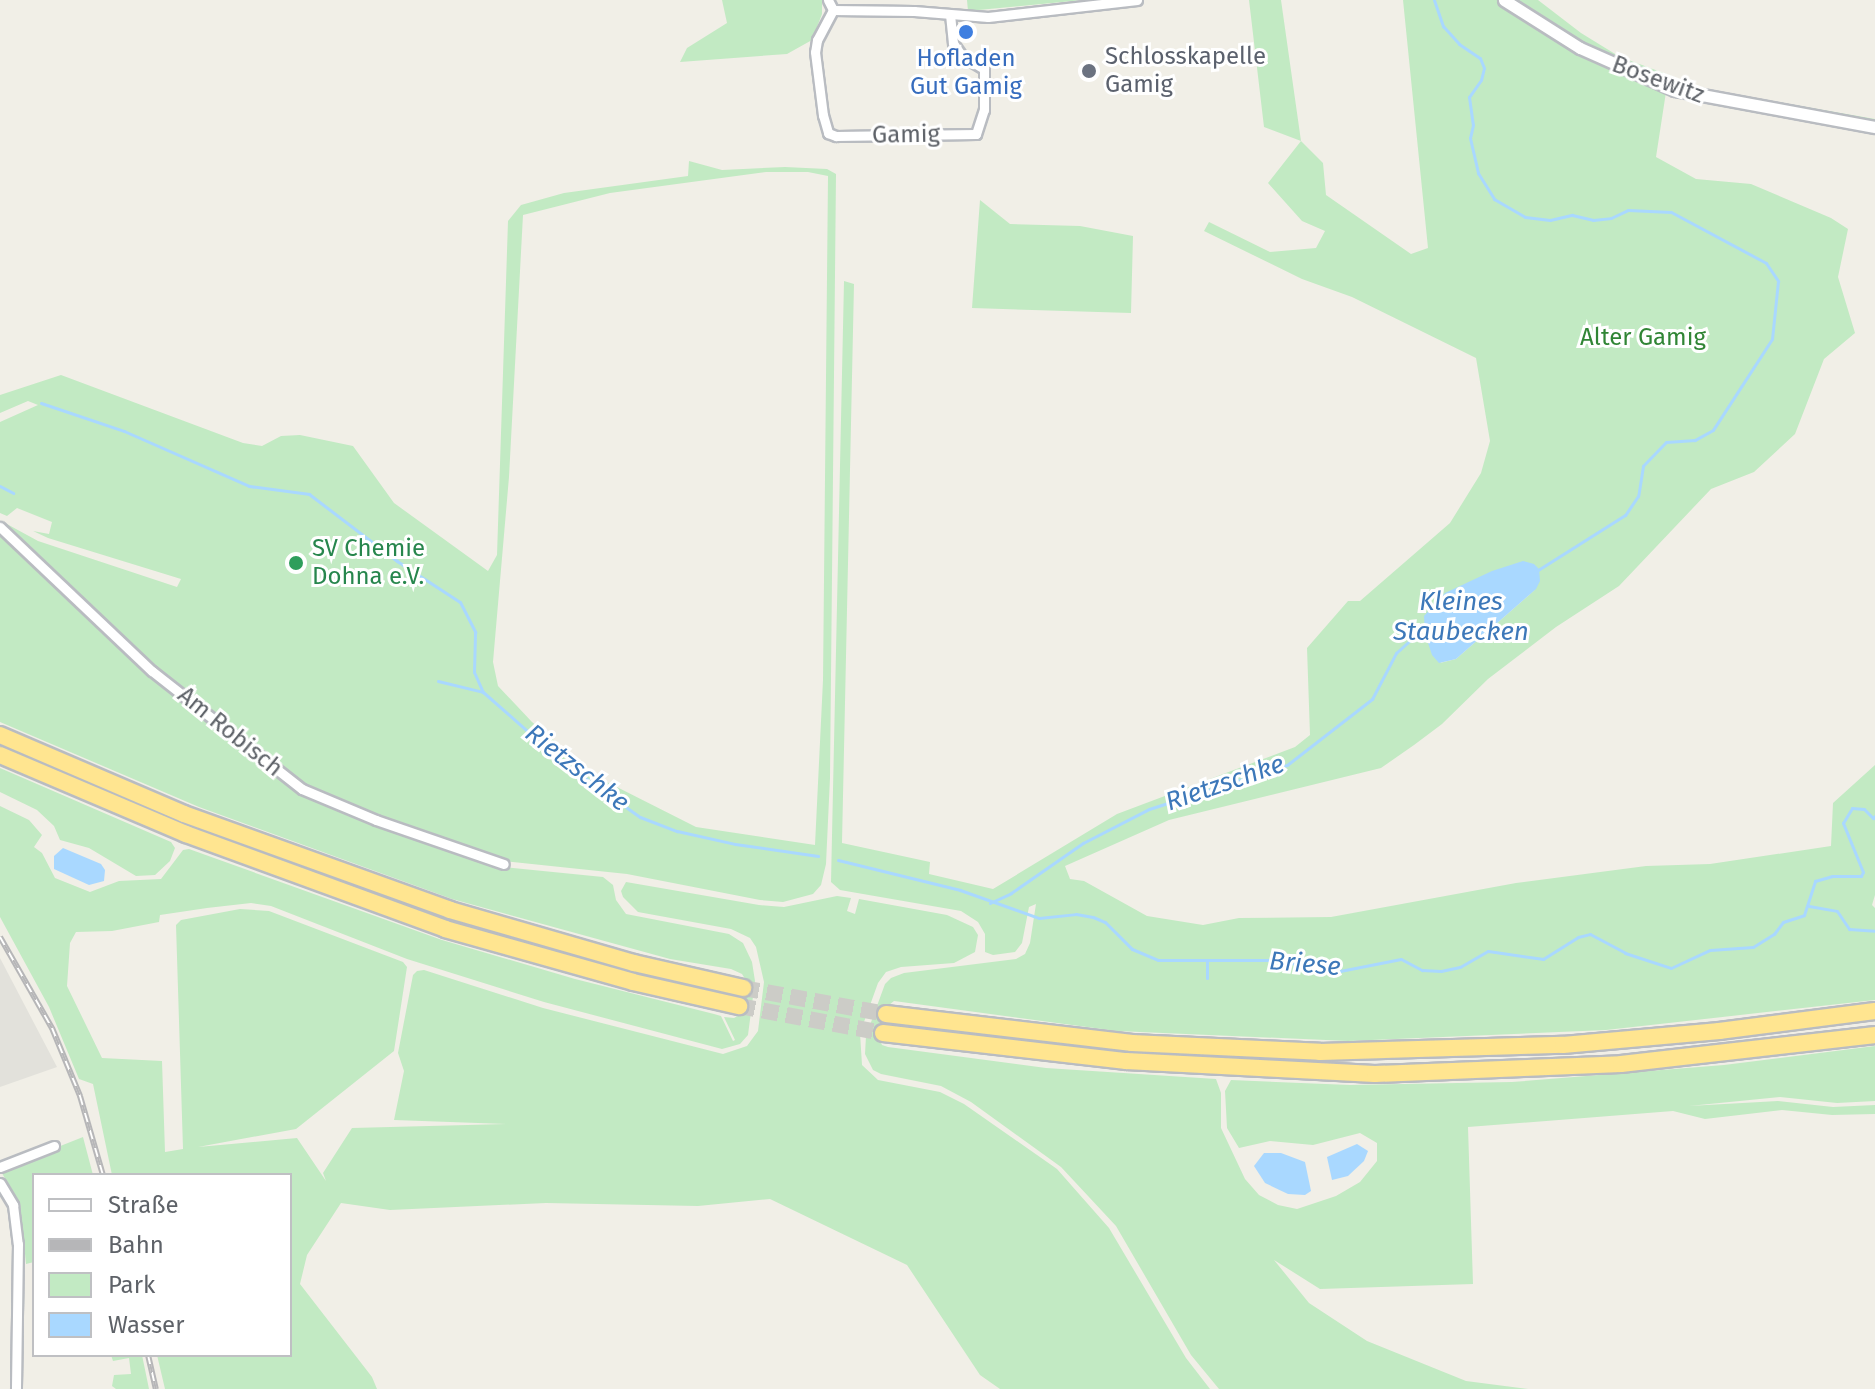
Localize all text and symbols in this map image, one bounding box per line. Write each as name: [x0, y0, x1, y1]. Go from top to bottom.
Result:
marker: Hofladen Gut Gamig: [957, 23, 975, 41]
place label: Schlosskapelle Gamig: [1105, 43, 1266, 99]
place label: Hofladen Gut Gamig: [910, 45, 1022, 101]
street label: Bosewitz: [1608, 50, 1708, 110]
marker: Schlosskapelle Gamig: [1080, 62, 1098, 80]
street label: Gamig: [872, 120, 940, 150]
park label: Alter Gamig: [1580, 324, 1706, 352]
place label: SV Chemie Dohna e.V.: [312, 535, 425, 591]
marker: SV Chemie Dohna e.V.: [287, 554, 305, 572]
water label: Kleines Staubecken: [1393, 586, 1529, 648]
street label: Am Robisch: [172, 681, 288, 783]
water label: Rietzschke: [519, 718, 635, 818]
water label: Rietzschke: [1162, 748, 1288, 818]
water label: Briese: [1268, 945, 1342, 983]
legend: [32, 1173, 292, 1357]
text: Straße: [108, 1191, 179, 1219]
text: Bahn: [108, 1231, 164, 1259]
text: Park: [108, 1271, 155, 1299]
text: Wasser: [108, 1311, 184, 1339]

